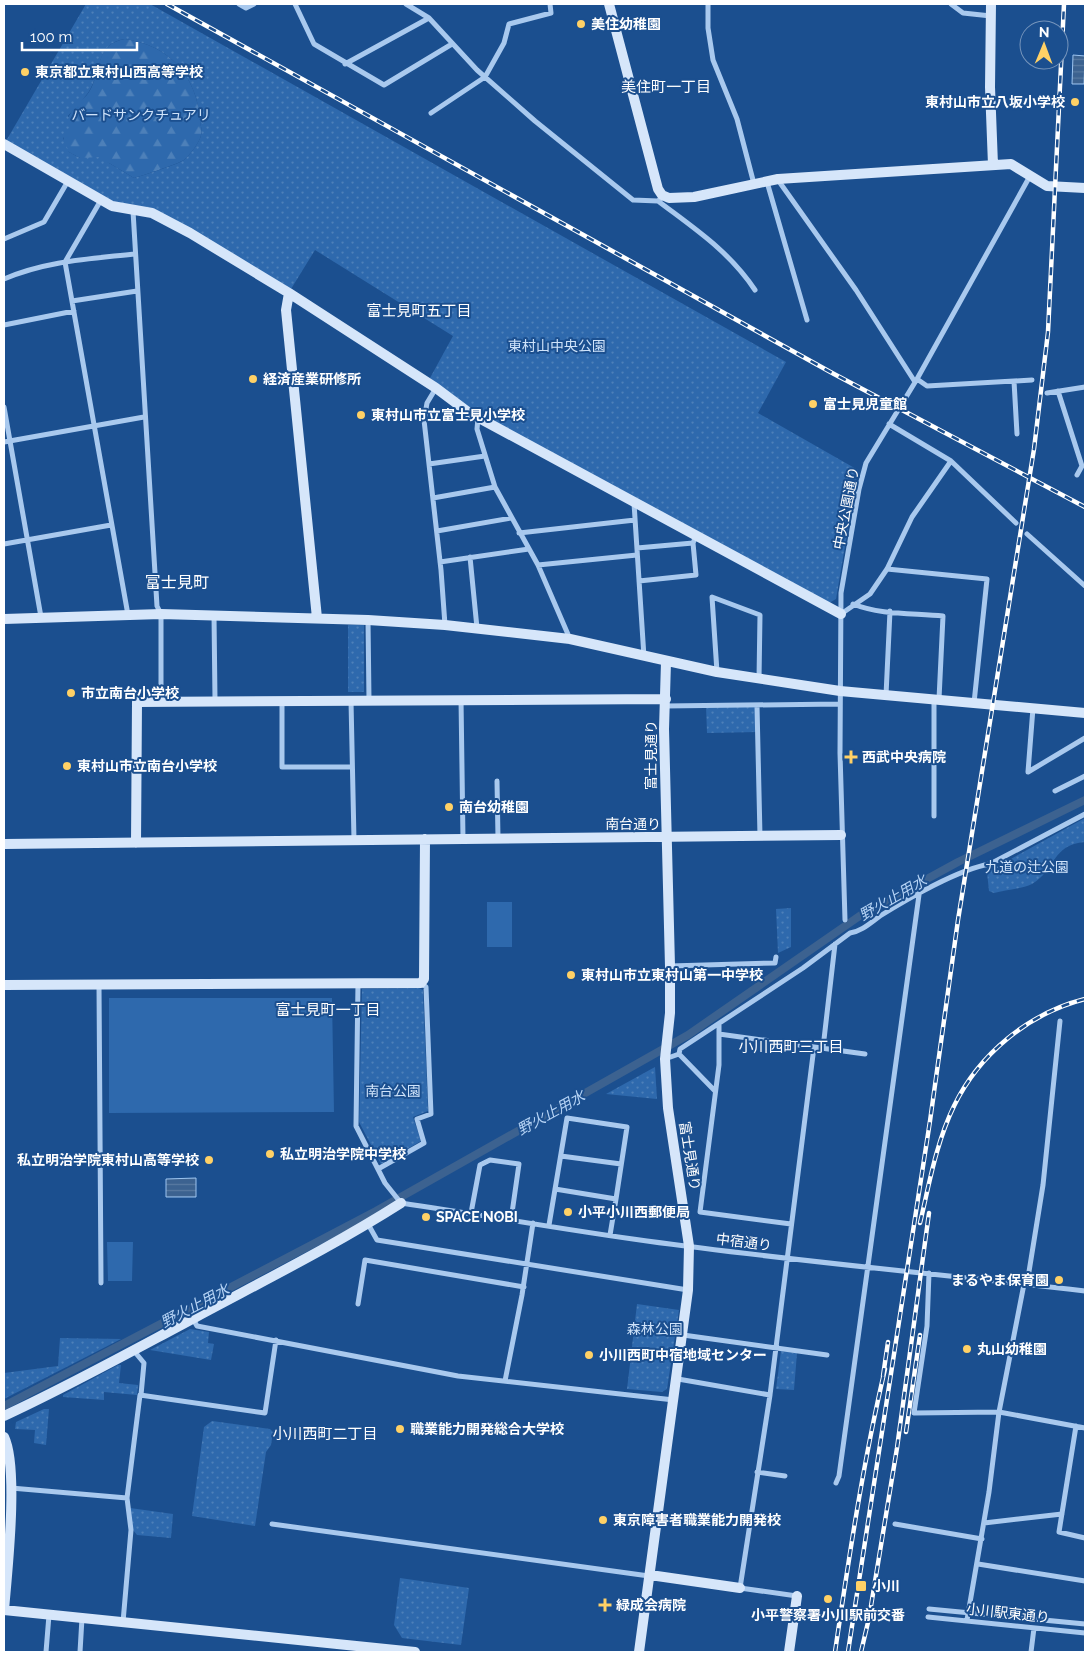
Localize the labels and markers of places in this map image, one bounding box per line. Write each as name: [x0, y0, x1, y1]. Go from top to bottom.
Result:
place label: 美住幼稚園: [591, 16, 661, 32]
marker: 美住幼稚園: [575, 18, 587, 30]
place label: 東京都立東村山西高等学校: [35, 64, 203, 80]
marker: 東京都立東村山西高等学校: [19, 66, 31, 78]
place label: 東村山市立八坂小学校: [925, 94, 1065, 110]
marker: 東村山市立八坂小学校: [1069, 96, 1081, 108]
place label: 経済産業研修所: [263, 371, 361, 387]
marker: 経済産業研修所: [247, 373, 259, 385]
place label: 富士見児童館: [823, 396, 907, 412]
marker: 富士見児童館: [807, 398, 819, 410]
place label: 東村山市立富士見小学校: [371, 407, 525, 423]
marker: 東村山市立富士見小学校: [355, 409, 367, 421]
place label: 市立南台小学校: [81, 685, 179, 701]
marker: 市立南台小学校: [65, 687, 77, 699]
place label: 西武中央病院: [862, 749, 946, 765]
marker: 西武中央病院: [844, 750, 858, 764]
place label: 東村山市立南台小学校: [77, 758, 217, 774]
marker: 東村山市立南台小学校: [61, 760, 73, 772]
place label: 南台幼稚園: [459, 799, 529, 815]
marker: 南台幼稚園: [443, 801, 455, 813]
place label: 東村山市立東村山第一中学校: [581, 967, 763, 983]
marker: 東村山市立東村山第一中学校: [565, 969, 577, 981]
place label: 私立明治学院中学校: [280, 1146, 406, 1162]
marker: 私立明治学院中学校: [264, 1148, 276, 1160]
place label: 私立明治学院東村山高等学校: [17, 1152, 199, 1168]
marker: 私立明治学院東村山高等学校: [203, 1154, 215, 1166]
place label: 小平小川西郵便局: [578, 1204, 690, 1220]
marker: 小平小川西郵便局: [562, 1206, 574, 1218]
place label: SPACE NOBI: [436, 1209, 518, 1225]
marker: SPACE NOBI: [420, 1211, 432, 1223]
place label: まるやま保育園: [951, 1272, 1049, 1288]
marker: まるやま保育園: [1053, 1274, 1065, 1286]
place label: 丸山幼稚園: [977, 1341, 1047, 1357]
marker: 丸山幼稚園: [961, 1343, 973, 1355]
place label: 小川西町中宿地域センター: [599, 1347, 767, 1363]
marker: 小川西町中宿地域センター: [583, 1349, 595, 1361]
place label: 職業能力開発総合大学校: [410, 1421, 564, 1437]
marker: 職業能力開発総合大学校: [394, 1423, 406, 1435]
place label: 東京障害者職業能力開発校: [613, 1512, 781, 1528]
marker: 東京障害者職業能力開発校: [597, 1514, 609, 1526]
place label: 小川: [872, 1578, 900, 1594]
marker: 小川: [854, 1579, 868, 1593]
marker: 小平警察署小川駅前交番: [822, 1593, 834, 1605]
place label: 緑成会病院: [616, 1597, 686, 1613]
marker: 緑成会病院: [598, 1598, 612, 1612]
place label: 小平警察署小川駅前交番: [751, 1607, 905, 1623]

